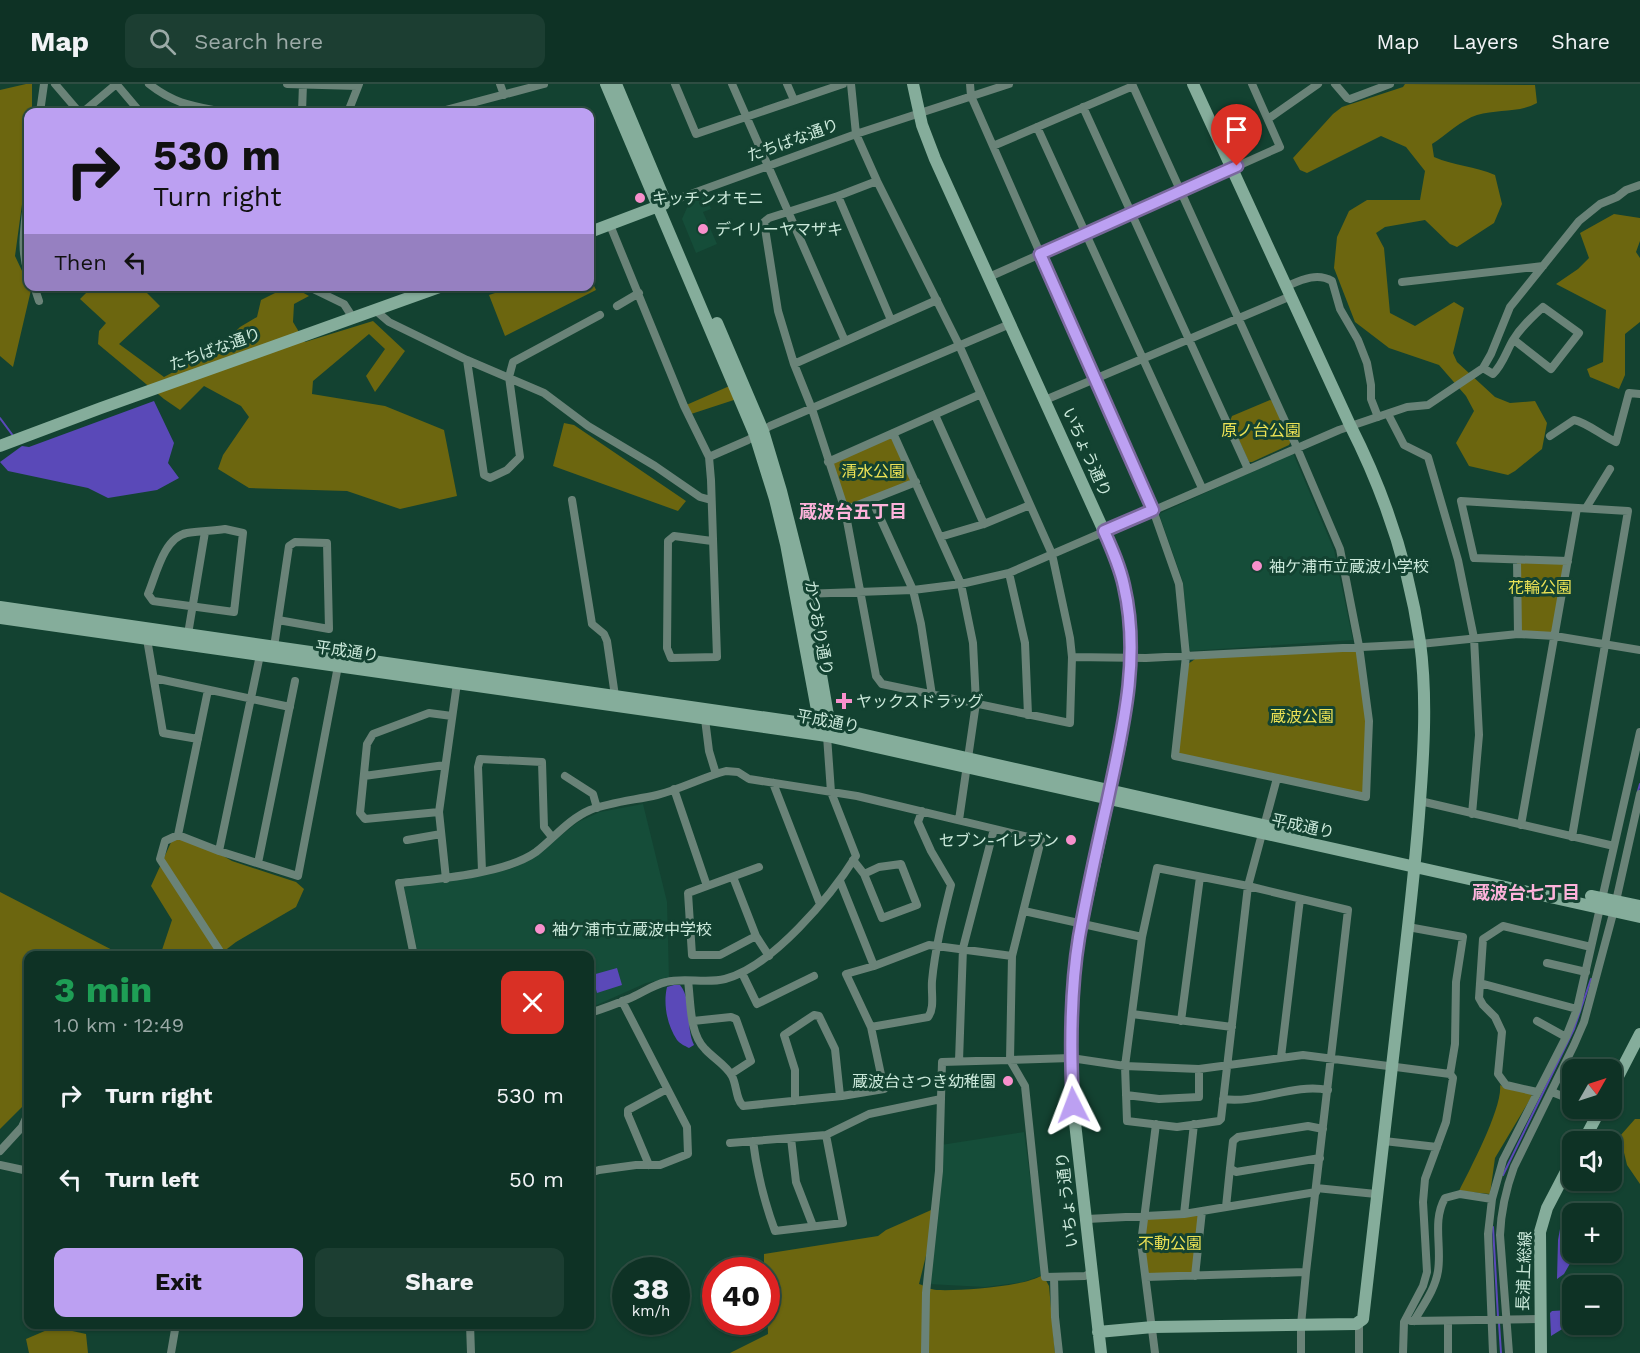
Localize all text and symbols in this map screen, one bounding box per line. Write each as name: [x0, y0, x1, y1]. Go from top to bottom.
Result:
search box: [125, 14, 545, 68]
text: Map: [30, 25, 89, 58]
icon: search: [146, 25, 179, 58]
text: Search here: [194, 29, 323, 54]
text: Map: [1376, 29, 1419, 54]
text: Layers: [1452, 29, 1518, 54]
text: Share: [1551, 29, 1610, 54]
pin: [1211, 104, 1262, 166]
icon: arrive: [1220, 113, 1253, 146]
street label: たちばな通り: [745, 115, 841, 165]
text: 530 m: [153, 131, 281, 180]
icon: right: [54, 132, 132, 210]
text: Turn right: [153, 181, 282, 213]
place label: キッチンオモニ: [652, 189, 764, 208]
marker: キッチンオモニ: [633, 191, 647, 205]
place label: デイリーヤマザキ: [715, 220, 843, 239]
marker: デイリーヤマザキ: [696, 222, 710, 236]
icon: left: [119, 246, 152, 279]
text: Then: [54, 250, 107, 275]
street label: たちばな通り: [167, 324, 263, 374]
street label: いちょう通り: [1059, 404, 1115, 500]
park label: 原ノ台公園: [1221, 421, 1301, 440]
park label: 清水公園: [841, 462, 905, 481]
district label: 蔵波台五丁目: [799, 501, 907, 522]
place label: 袖ケ浦市立蔵波小学校: [1269, 557, 1429, 576]
marker: 袖ケ浦市立蔵波小学校: [1250, 559, 1264, 573]
park label: 花輪公園: [1508, 578, 1572, 597]
street label: かつおり通り: [801, 579, 837, 677]
street label: 平成通り: [314, 637, 380, 665]
place label: ヤックスドラッグ: [856, 692, 984, 711]
marker: ヤックスドラッグ: [837, 694, 851, 708]
street label: 平成通り: [795, 706, 861, 736]
park label: 蔵波公園: [1270, 707, 1334, 726]
street label: 平成通り: [1270, 810, 1336, 842]
place label: セブン-イレブン: [939, 831, 1059, 850]
marker: セブン-イレブン: [1064, 833, 1078, 847]
district label: 蔵波台七丁目: [1472, 882, 1580, 903]
place label: 袖ケ浦市立蔵波中学校: [552, 920, 712, 939]
marker: 袖ケ浦市立蔵波中学校: [533, 922, 547, 936]
text: 3 min: [54, 969, 152, 1011]
button: close: [501, 971, 564, 1034]
text: 1.0 km · 12:49: [54, 1013, 184, 1037]
north arrow: [1562, 1059, 1622, 1119]
map controls: [1562, 1059, 1622, 1335]
place label: 蔵波台さつき幼稚園: [852, 1072, 996, 1091]
position arrow: [1041, 1073, 1105, 1137]
marker: 蔵波台さつき幼稚園: [1001, 1074, 1015, 1088]
icon: right: [54, 1079, 87, 1112]
text: Turn right: [105, 1083, 212, 1108]
text: 530 m: [496, 1083, 564, 1108]
button: sound: [1562, 1131, 1622, 1191]
street label: いちょう通り: [1053, 1151, 1081, 1249]
icon: left: [54, 1163, 87, 1196]
text: Turn left: [105, 1167, 199, 1192]
text: 50 m: [509, 1167, 564, 1192]
button: +: [1562, 1203, 1622, 1263]
street label: 長浦上総線: [1513, 1231, 1535, 1311]
park label: 不動公園: [1138, 1234, 1202, 1253]
button: Exit: [54, 1248, 303, 1317]
button: Share: [315, 1248, 564, 1317]
speed limit sign: 40: [702, 1257, 780, 1335]
text: 38: [633, 1271, 669, 1306]
button: −: [1562, 1275, 1622, 1335]
text: km/h: [632, 1302, 670, 1320]

